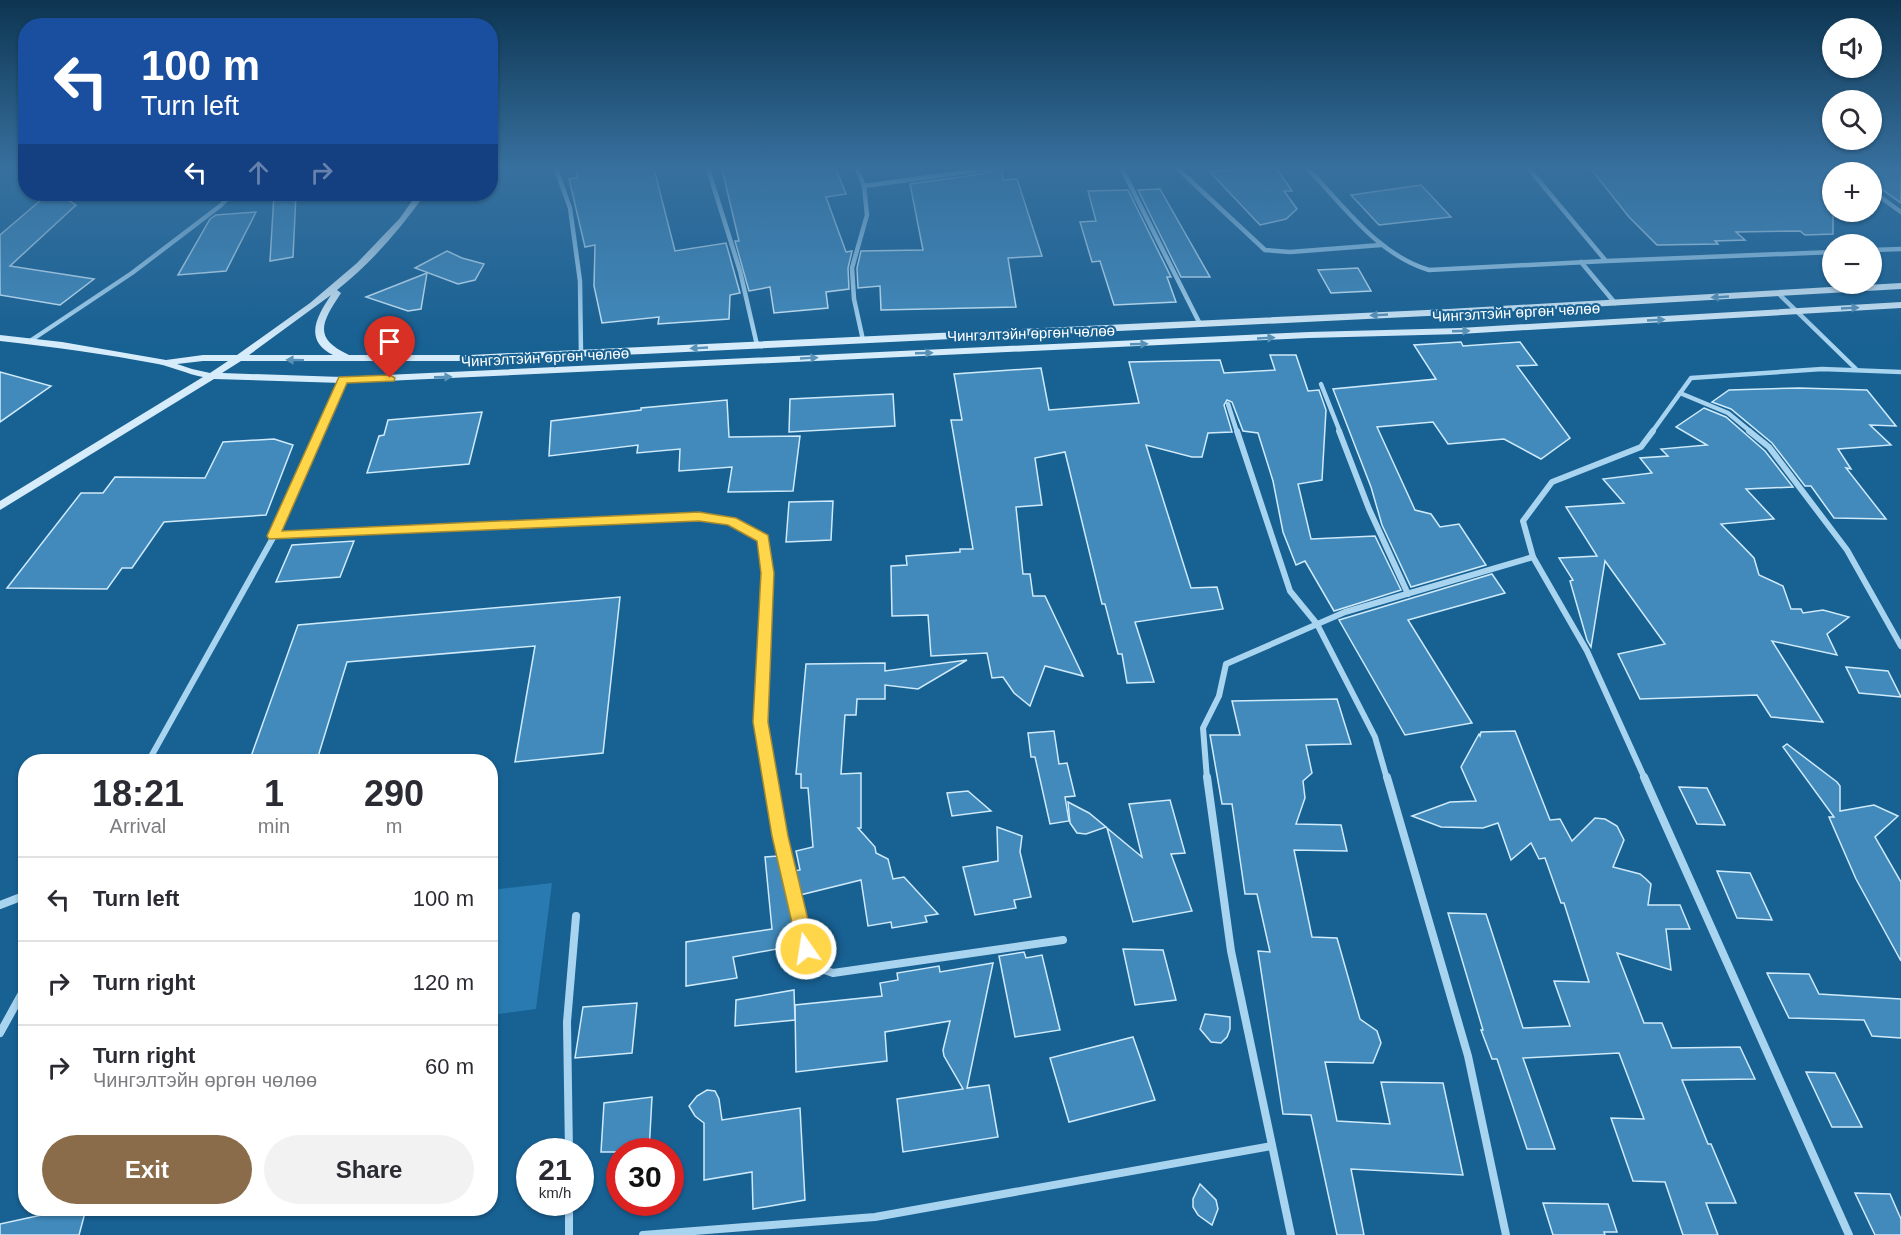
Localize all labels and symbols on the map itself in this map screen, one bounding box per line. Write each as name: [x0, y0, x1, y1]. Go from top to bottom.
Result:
one-way arrow: [1711, 292, 1730, 302]
street label: Чингэлтэйн өргөн чөлөө: [1432, 299, 1600, 325]
one-way arrow: [1840, 304, 1859, 313]
one-way arrow: [1369, 311, 1388, 320]
one-way arrow: [1646, 315, 1665, 325]
pin: [364, 316, 415, 378]
street label: Чингэлтэйн өргөн чөлөө: [947, 322, 1115, 344]
one-way arrow: [1452, 326, 1471, 335]
one-way arrow: [1257, 333, 1276, 342]
one-way arrow: [1130, 339, 1149, 348]
one-way arrow: [690, 343, 709, 353]
street label: Чингэлтэйн өргөн чөлөө: [461, 344, 629, 370]
one-way arrow: [914, 348, 933, 358]
one-way arrow: [800, 354, 819, 363]
one-way arrow: [285, 355, 304, 364]
one-way arrow: [433, 372, 452, 381]
position arrow: [774, 917, 838, 981]
speed limit sign: 30: [606, 1138, 684, 1216]

